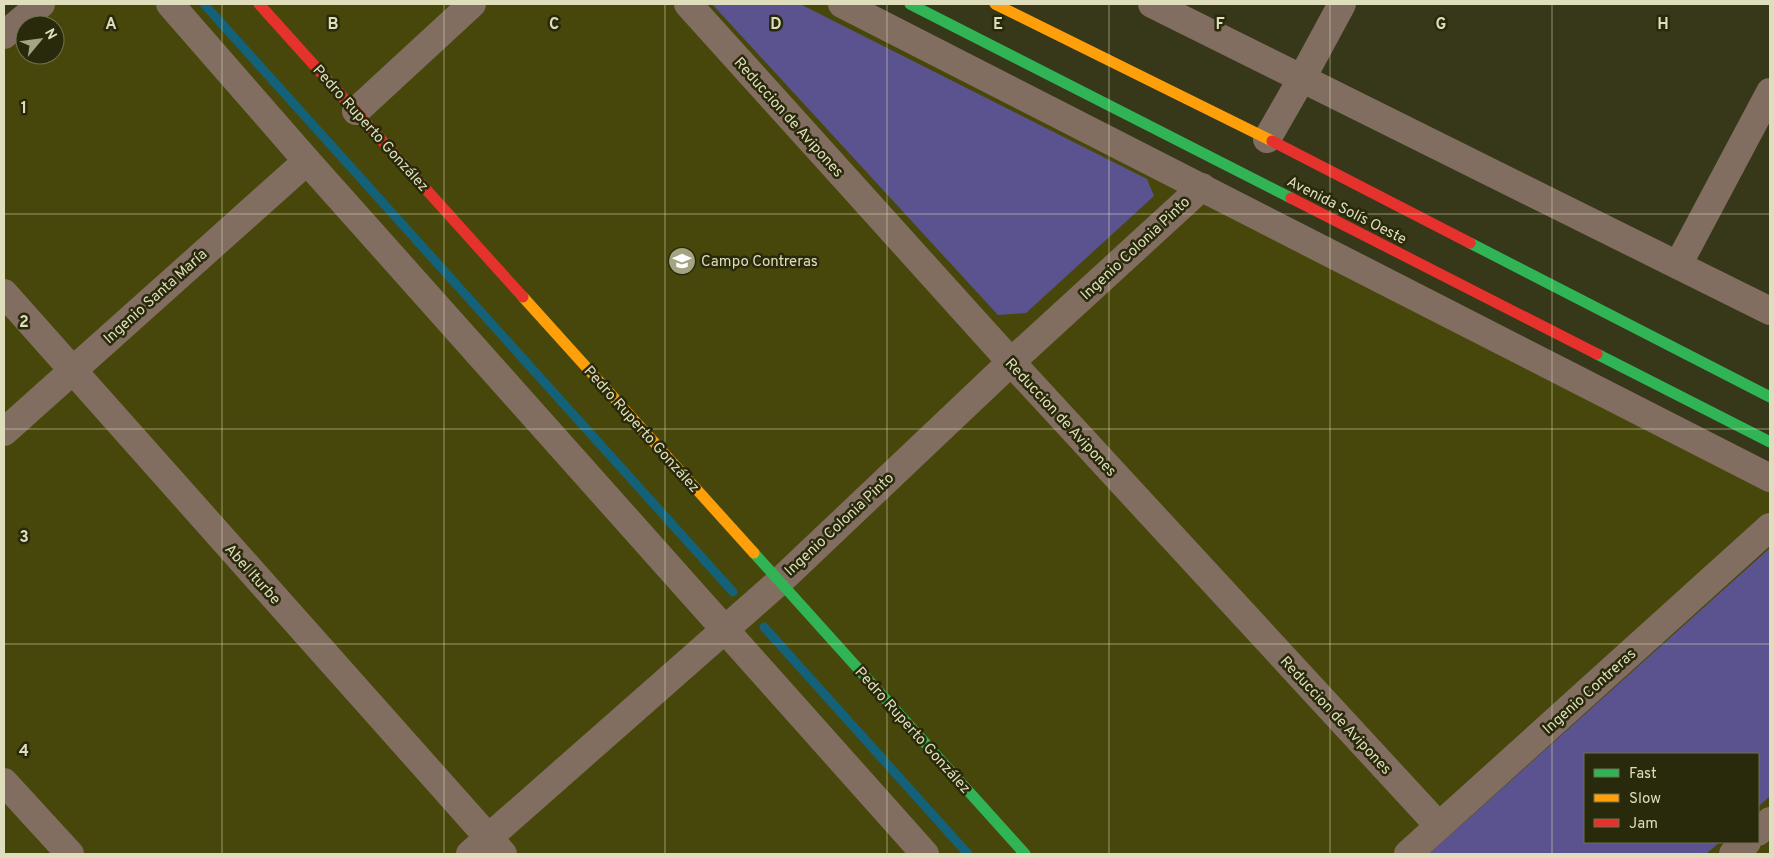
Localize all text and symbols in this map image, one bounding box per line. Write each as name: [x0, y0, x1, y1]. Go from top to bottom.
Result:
north arrow: [15, 15, 65, 65]
text: A: [105, 15, 117, 35]
text: B: [327, 15, 339, 35]
text: C: [549, 15, 559, 35]
text: D: [770, 15, 782, 35]
text: E: [993, 15, 1003, 35]
text: F: [1215, 15, 1225, 35]
text: G: [1436, 15, 1446, 35]
text: H: [1657, 15, 1669, 35]
text: N: [40, 26, 60, 43]
street label: Reduccion de Avipones: [729, 54, 847, 182]
street label: Pedro Ruperto González: [308, 62, 432, 196]
text: 1: [21, 99, 27, 119]
street label: Avenida Solís Oeste: [1283, 173, 1409, 250]
street label: Ingenio Colonia Pinto: [1077, 193, 1195, 305]
street label: Ingenio Santa María: [100, 246, 212, 349]
school or university icon: Campo Contreras: [667, 246, 697, 276]
place label: Campo Contreras: [701, 253, 818, 272]
text: 2: [19, 313, 29, 333]
street label: Reduccion de Avipones: [1000, 355, 1120, 481]
street label: Pedro Ruperto González: [579, 363, 703, 497]
street label: Ingenio Colonia Pinto: [781, 469, 899, 581]
text: 3: [19, 528, 29, 548]
street label: Abel Iturbe: [220, 541, 284, 609]
street label: Ingenio Contreras: [1539, 645, 1641, 739]
street label: Reduccion de Avipones: [1275, 653, 1395, 779]
street label: Pedro Ruperto González: [850, 664, 974, 798]
text: 4: [19, 742, 29, 762]
legend: [1584, 753, 1759, 843]
text: Fast: [1629, 765, 1657, 784]
text: Slow: [1629, 790, 1661, 809]
text: Jam: [1629, 815, 1658, 834]

